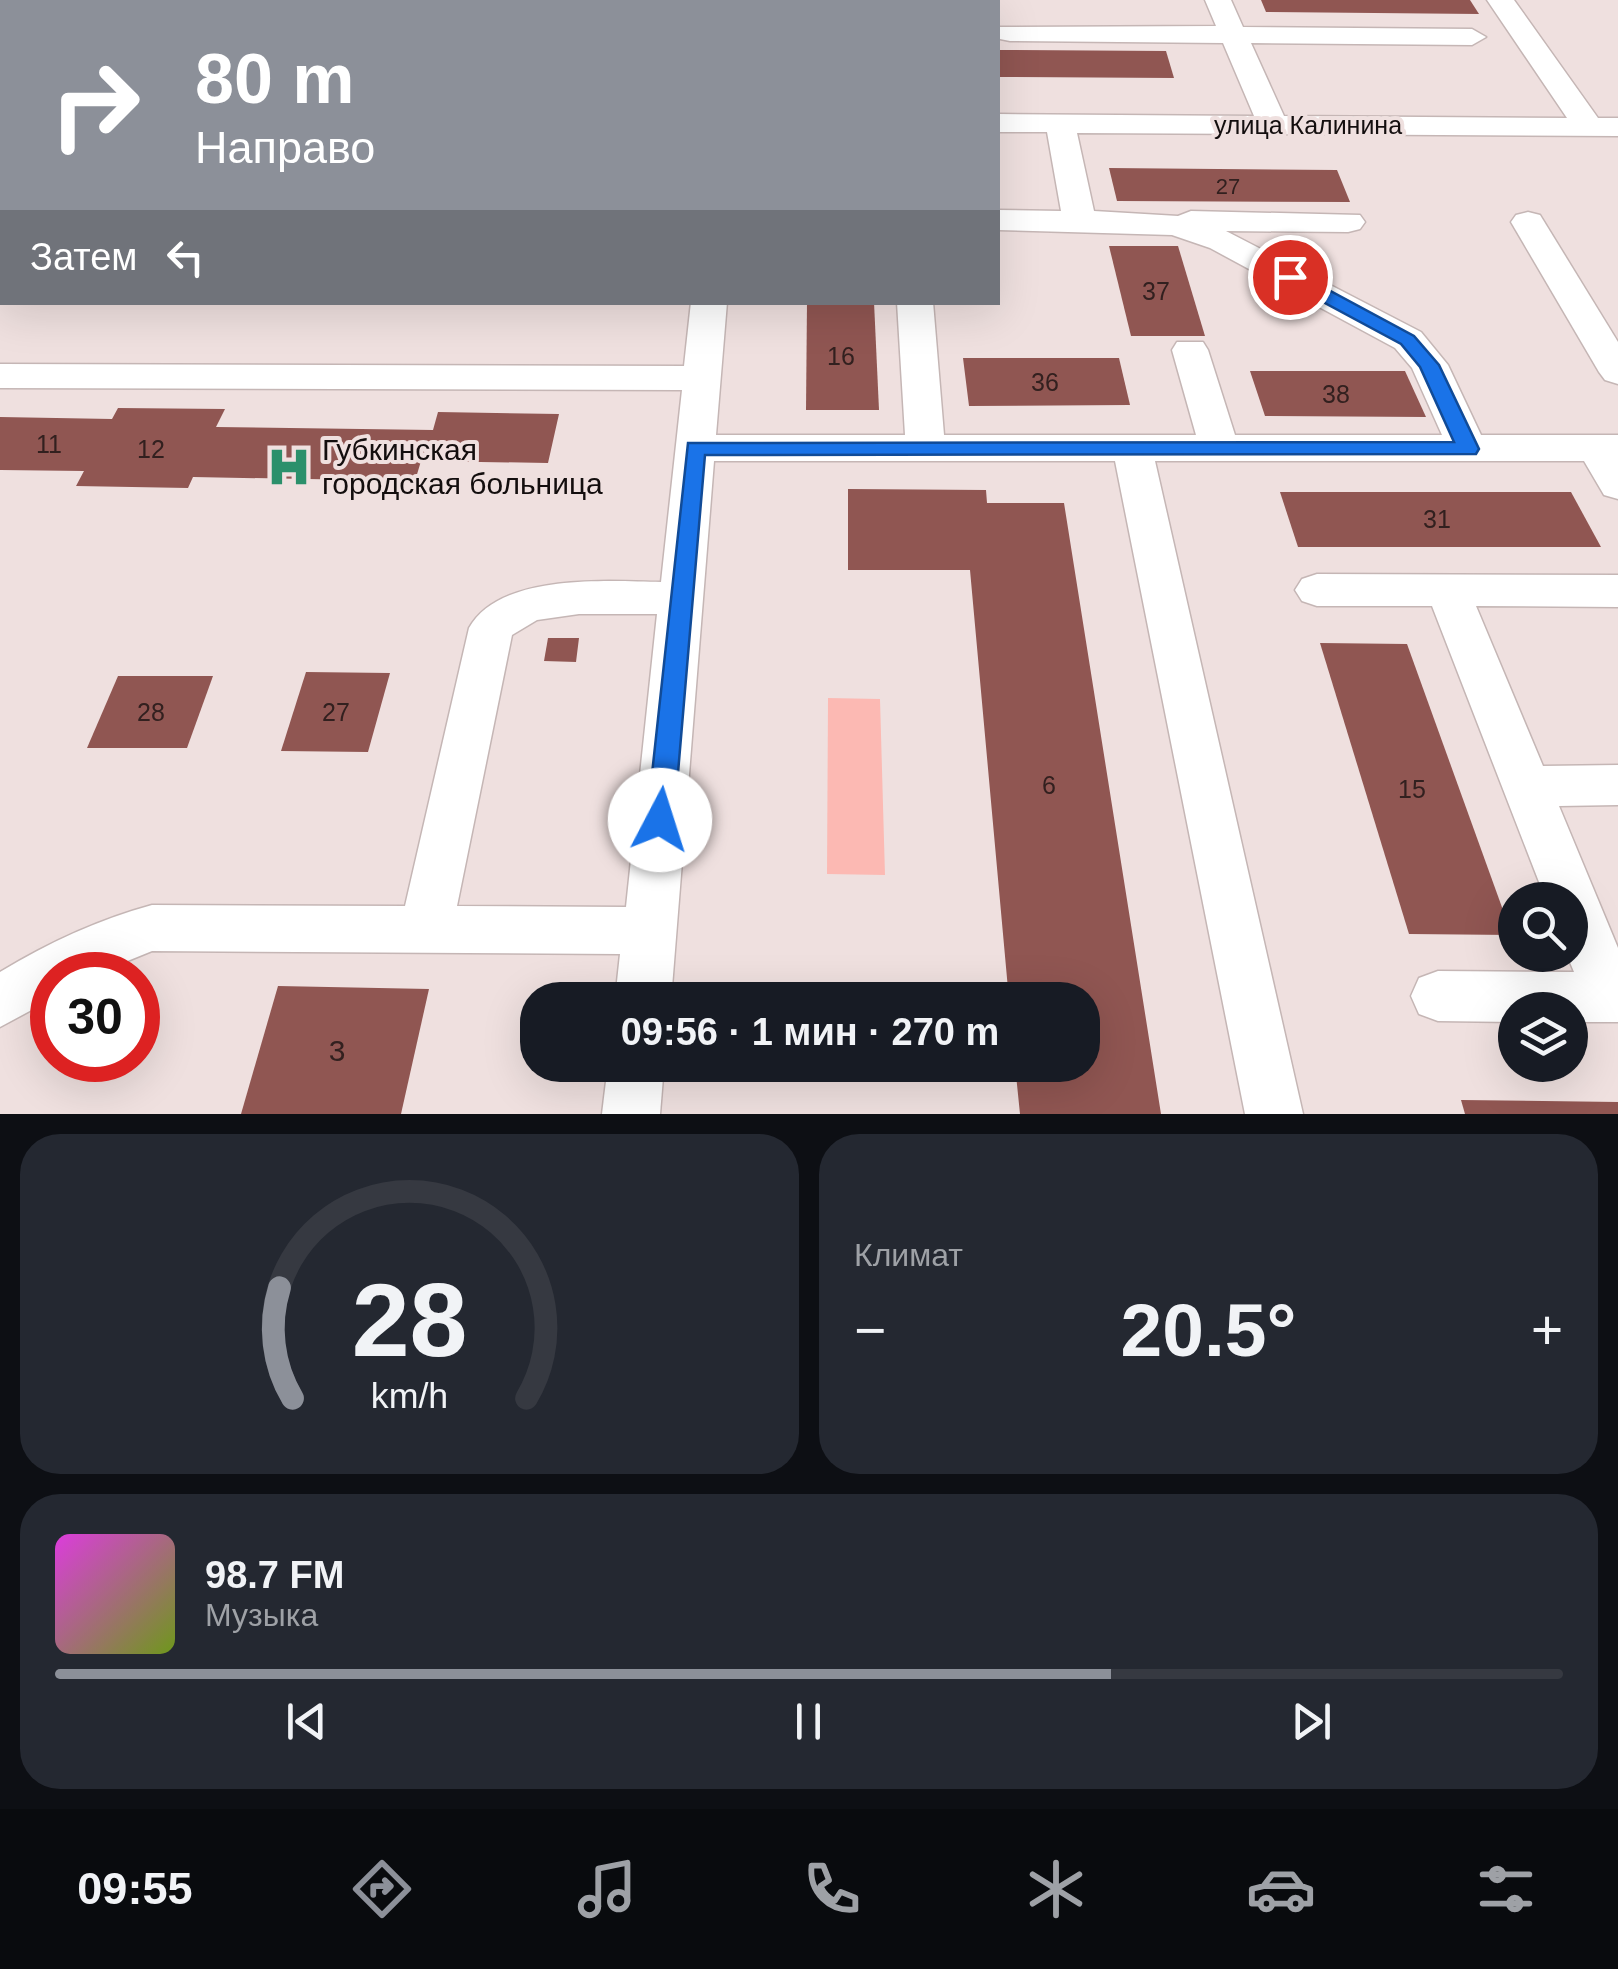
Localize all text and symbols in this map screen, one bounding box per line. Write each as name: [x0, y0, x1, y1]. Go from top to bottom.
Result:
icon: right: [30, 40, 160, 170]
text: 80 m: [195, 40, 355, 118]
street label: улица Калинина: [1214, 111, 1402, 139]
text: Направо: [195, 122, 375, 173]
house number: 27: [1216, 174, 1240, 199]
icon: left: [158, 230, 213, 285]
pin: [1248, 235, 1333, 320]
text: Затем: [30, 236, 138, 278]
icon: arrive: [1263, 250, 1318, 305]
house number: 37: [1142, 277, 1170, 305]
house number: 16: [827, 342, 855, 370]
house number: 36: [1031, 368, 1059, 396]
house number: 38: [1322, 380, 1350, 408]
house number: 11: [36, 430, 62, 458]
place label: Губкинская городская больница: [322, 433, 603, 500]
house number: 12: [137, 435, 165, 463]
hospital icon: Губкинская городская больница: [265, 443, 313, 491]
house number: 31: [1423, 505, 1451, 533]
house number: 28: [137, 698, 165, 726]
house number: 27: [322, 698, 350, 726]
position arrow: [608, 768, 712, 872]
house number: 6: [1042, 771, 1056, 799]
house number: 15: [1398, 775, 1426, 803]
map controls: [1498, 882, 1588, 1082]
button: search: [1498, 882, 1588, 972]
speed limit sign: 30: [30, 952, 160, 1082]
button: layers: [1498, 992, 1588, 1082]
text: 09:56 · 1 мин · 270 m: [621, 1011, 999, 1053]
house number: 3: [329, 1034, 345, 1067]
text: Климат: [854, 1237, 963, 1273]
text: 28: [352, 1262, 467, 1378]
text: 20.5°: [1121, 1288, 1296, 1372]
text: −: [854, 1299, 886, 1361]
text: +: [1531, 1299, 1563, 1361]
text: km/h: [371, 1376, 448, 1416]
text: 98.7 FM: [205, 1554, 344, 1596]
text: Музыка: [205, 1597, 318, 1633]
icon: previous: [279, 1694, 334, 1749]
icon: pause: [781, 1694, 836, 1749]
icon: next: [1284, 1694, 1339, 1749]
icon: directions: [347, 1854, 417, 1924]
icon: music: [572, 1854, 642, 1924]
icon: phone: [797, 1854, 867, 1924]
icon: climate: [1021, 1854, 1091, 1924]
icon: car: [1246, 1854, 1316, 1924]
icon: filters: [1471, 1854, 1541, 1924]
text: 09:55: [77, 1863, 192, 1914]

